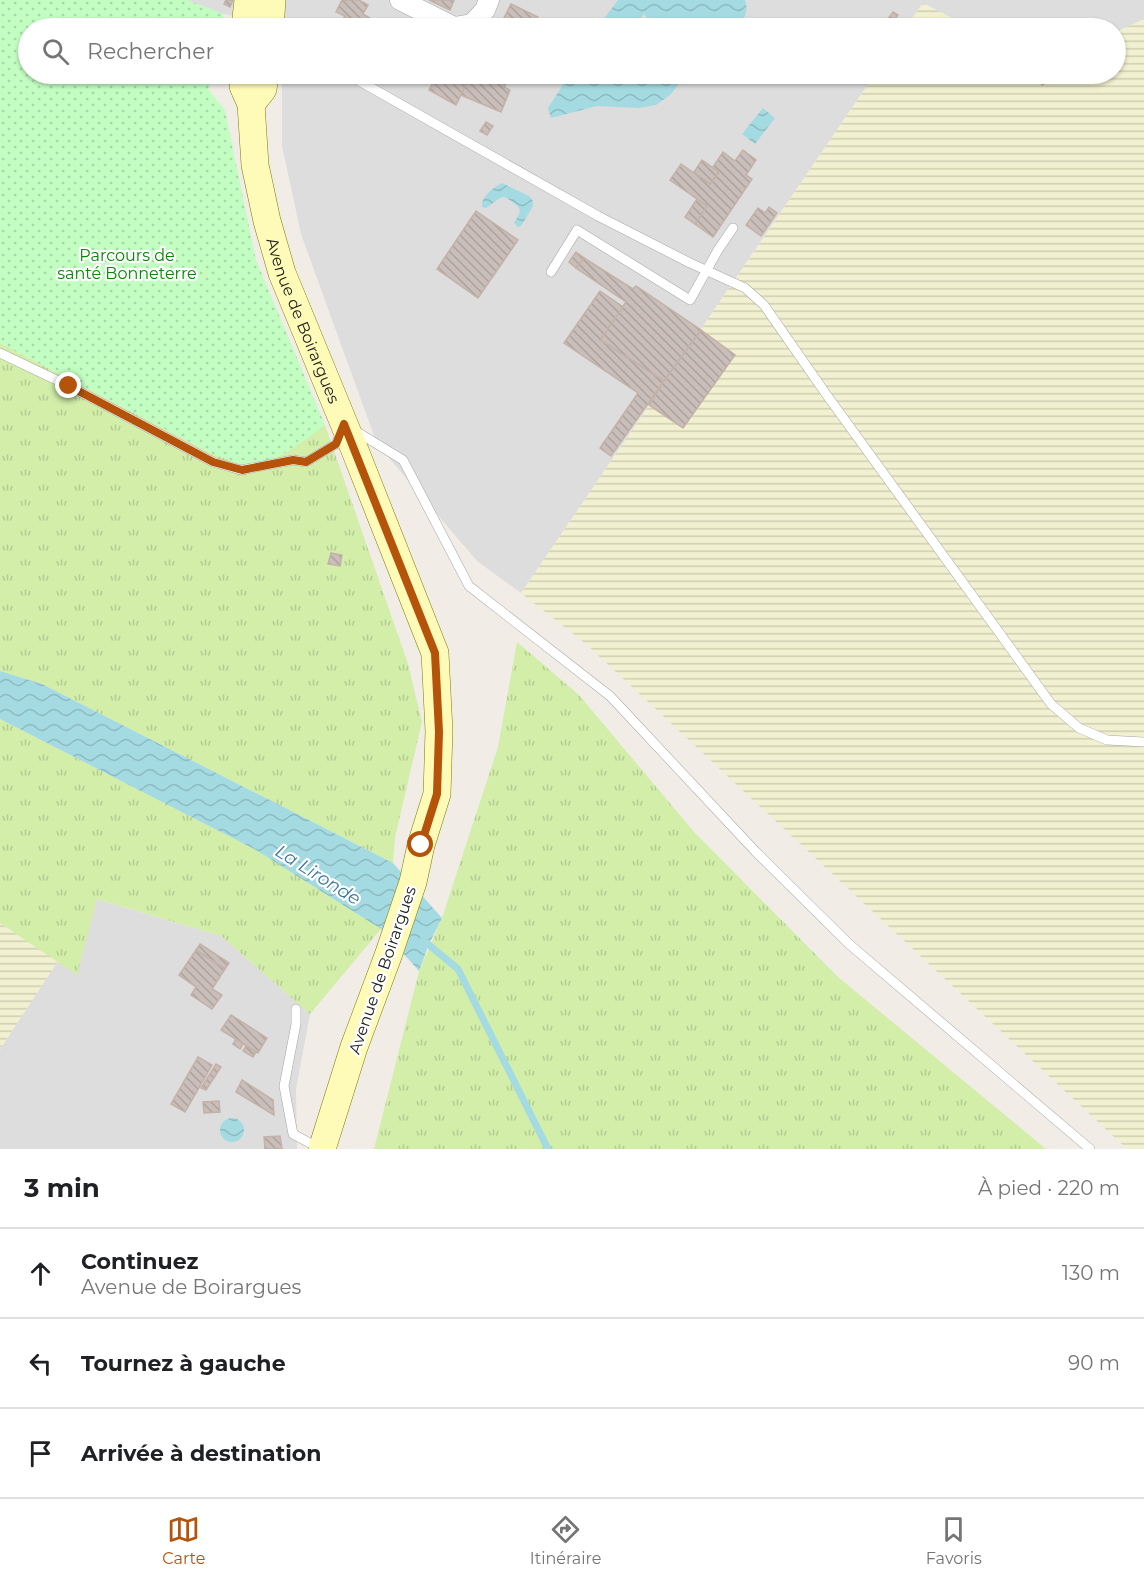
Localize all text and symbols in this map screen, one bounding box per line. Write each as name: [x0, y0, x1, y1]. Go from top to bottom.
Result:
search box: [18, 18, 1126, 84]
icon: search: [39, 35, 72, 68]
text: Rechercher: [87, 38, 214, 65]
street label: Avenue de Boirargues: [262, 235, 344, 406]
park label: Parcours de santé Bonneterre: [57, 246, 197, 283]
route end: [55, 372, 81, 398]
route start: [407, 831, 433, 857]
water label: La Lironde: [271, 840, 365, 910]
street label: Avenue de Boirargues: [345, 884, 420, 1057]
text: 3 min: [24, 1172, 100, 1204]
text: À pied · 220 m: [978, 1176, 1120, 1200]
text: Continuez: [81, 1248, 198, 1275]
icon: ahead: [24, 1257, 57, 1290]
text: 130 m: [1062, 1261, 1120, 1285]
text: Avenue de Boirargues: [81, 1275, 301, 1299]
icon: left: [24, 1347, 57, 1380]
text: Tournez à gauche: [81, 1350, 286, 1377]
text: 90 m: [1068, 1351, 1120, 1375]
icon: arrive: [24, 1437, 57, 1470]
text: Arrivée à destination: [81, 1440, 321, 1467]
tab: Carte: [162, 1513, 205, 1568]
tab: Itinéraire: [530, 1513, 601, 1568]
tab: Favoris: [926, 1513, 982, 1568]

